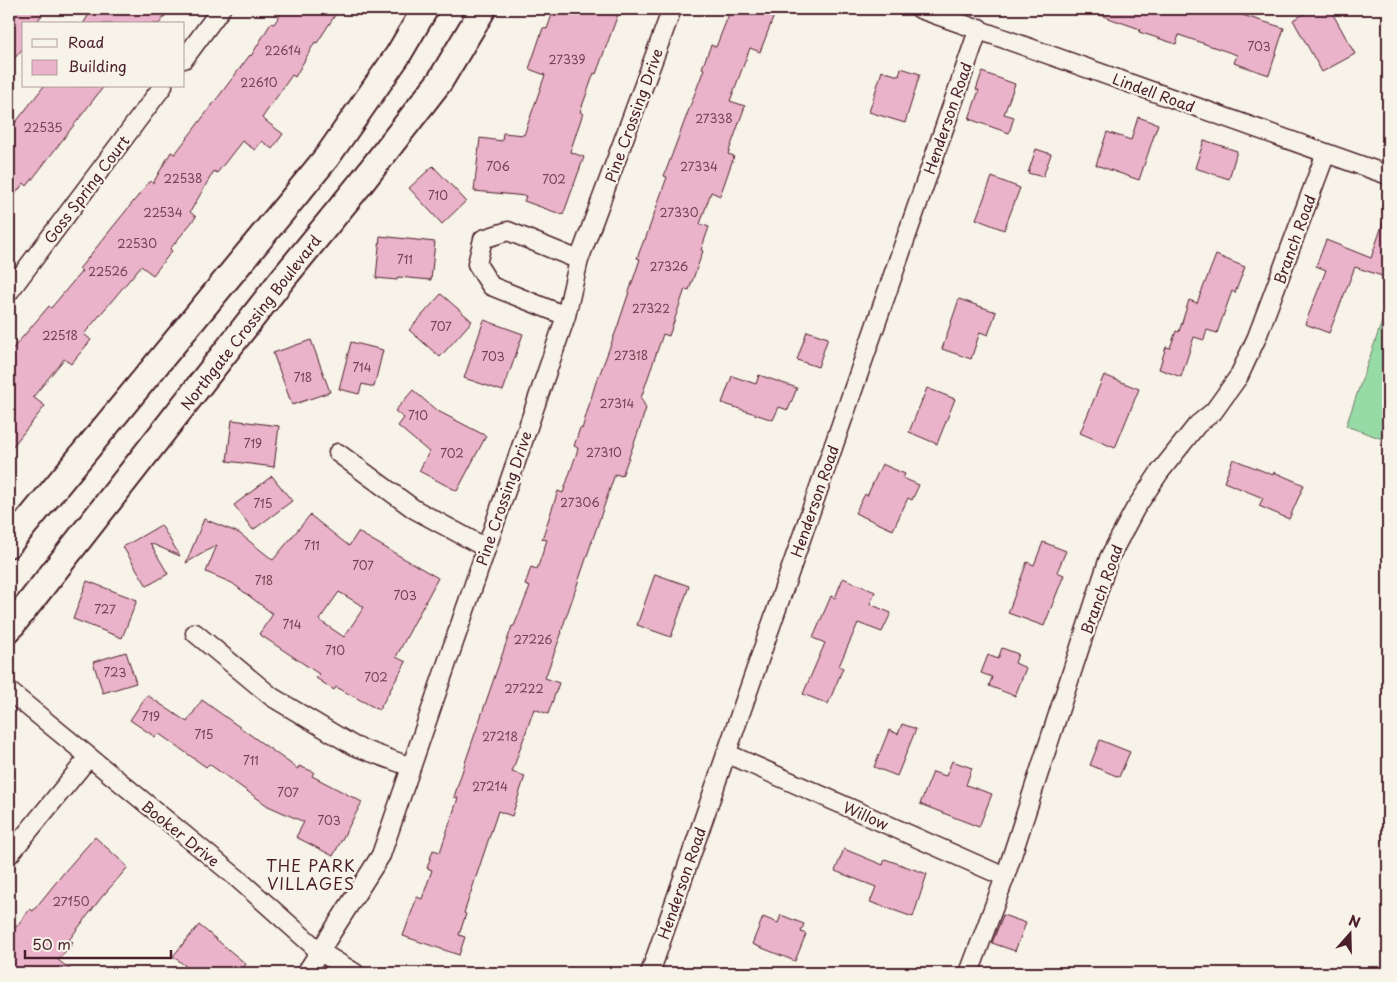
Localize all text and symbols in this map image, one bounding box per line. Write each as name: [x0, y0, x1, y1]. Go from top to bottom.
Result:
legend: [22, 22, 185, 88]
text: Road: [68, 30, 104, 53]
house number: 703: [1247, 37, 1271, 55]
house number: 22614: [265, 41, 301, 59]
street label: Pine Crossing Drive: [598, 45, 668, 185]
house number: 27339: [549, 50, 585, 68]
text: Building: [68, 54, 127, 77]
street label: Henderson Road: [917, 59, 977, 177]
street label: Lindell Road: [1110, 66, 1198, 118]
house number: 22610: [240, 73, 278, 91]
house number: 27338: [695, 109, 733, 127]
house number: 22535: [23, 118, 63, 136]
street label: Goss Spring Court: [38, 130, 134, 248]
house number: 706: [486, 157, 510, 175]
house number: 27334: [680, 157, 718, 175]
house number: 22538: [164, 169, 202, 187]
house number: 702: [542, 170, 566, 188]
house number: 710: [428, 186, 448, 204]
street label: Branch Road: [1267, 191, 1321, 287]
house number: 22534: [143, 203, 183, 221]
house number: 27330: [660, 203, 699, 221]
street label: Northgate Crossing Boulevard: [174, 229, 326, 415]
house number: 22530: [117, 234, 157, 252]
house number: 711: [397, 250, 413, 268]
house number: 27326: [650, 257, 688, 275]
house number: 22526: [88, 262, 128, 280]
house number: 27322: [632, 299, 670, 317]
house number: 707: [430, 317, 452, 335]
house number: 22518: [42, 326, 78, 344]
house number: 27318: [614, 346, 648, 364]
house number: 703: [481, 347, 505, 365]
house number: 714: [352, 358, 372, 376]
house number: 718: [294, 368, 312, 386]
house number: 27314: [600, 394, 635, 412]
house number: 710: [408, 406, 428, 424]
street label: Pine Crossing Drive: [469, 428, 537, 568]
house number: 719: [244, 434, 262, 452]
street label: Henderson Road: [784, 442, 844, 560]
house number: 27310: [586, 443, 622, 461]
house number: 702: [440, 444, 464, 462]
house number: 27306: [560, 493, 600, 511]
house number: 715: [254, 494, 272, 512]
house number: 711: [304, 536, 320, 554]
street label: Branch Road: [1074, 541, 1128, 637]
house number: 707: [352, 556, 374, 574]
house number: 718: [255, 571, 273, 589]
house number: 703: [393, 586, 417, 604]
house number: 727: [94, 600, 116, 618]
house number: 714: [282, 615, 302, 633]
house number: 27226: [514, 630, 553, 648]
house number: 710: [325, 641, 345, 659]
house number: 723: [103, 663, 127, 681]
house number: 702: [364, 668, 388, 686]
house number: 27222: [504, 679, 544, 697]
house number: 719: [142, 707, 160, 725]
house number: 715: [195, 725, 213, 743]
house number: 27218: [482, 727, 518, 745]
house number: 711: [243, 751, 259, 769]
house number: 27214: [472, 777, 508, 795]
house number: 707: [277, 783, 299, 801]
street label: Booker Drive: [137, 794, 225, 872]
street label: Willow: [840, 795, 893, 835]
house number: 703: [317, 811, 341, 829]
street label: Henderson Road: [651, 824, 711, 942]
district label: THE PARK VILLAGES: [266, 853, 356, 895]
house number: 27150: [53, 892, 90, 910]
north arrow: [1324, 910, 1374, 960]
text: N: [1346, 910, 1363, 933]
scale bar: [25, 927, 171, 959]
text: 50 m: [32, 932, 71, 955]

